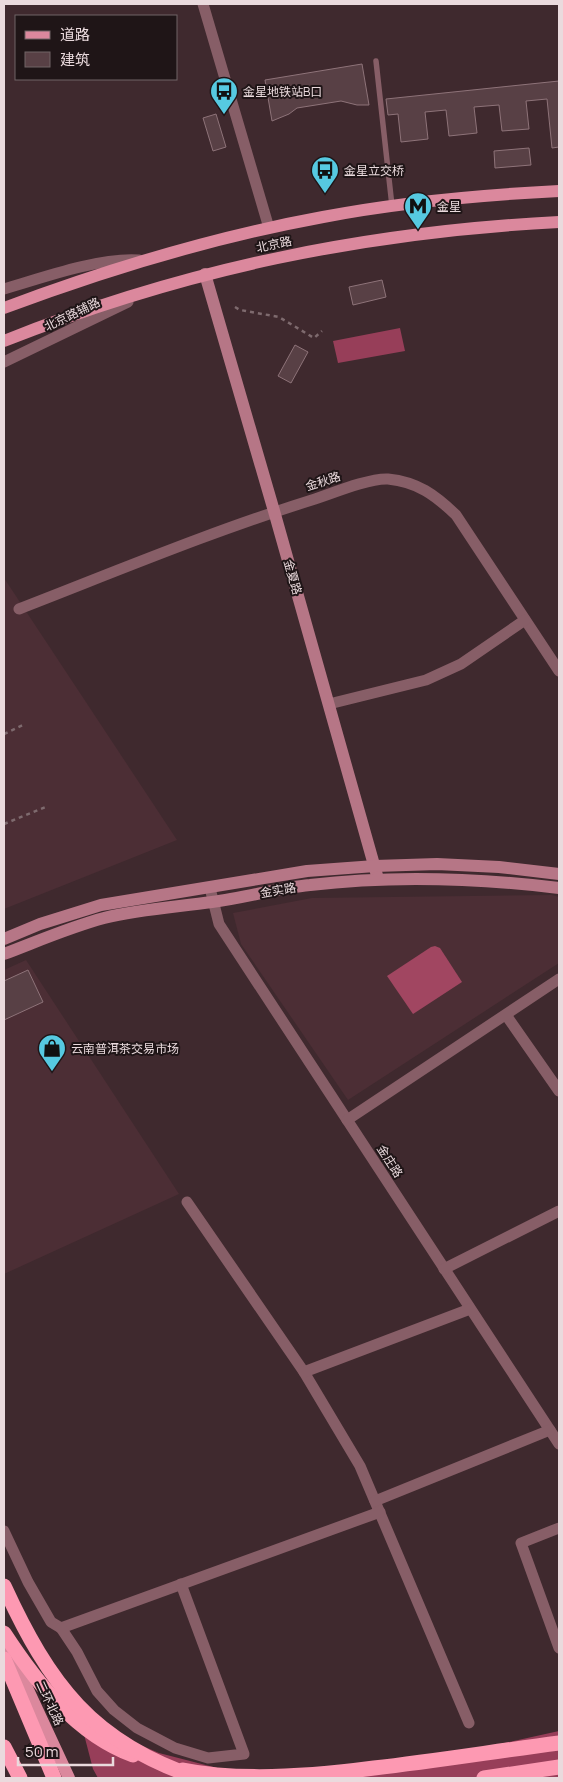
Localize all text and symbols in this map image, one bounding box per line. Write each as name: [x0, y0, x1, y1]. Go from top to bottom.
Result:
legend: [15, 15, 178, 80]
text: 道路: [60, 24, 90, 45]
text: 建筑: [60, 49, 90, 70]
bus stop icon: 金星地铁站B口: [209, 76, 239, 115]
place label: 金星地铁站B口: [243, 83, 322, 100]
bus stop icon: 金星立交桥: [310, 155, 340, 194]
place label: 金星立交桥: [344, 162, 404, 179]
metro station icon: 金星: [403, 191, 433, 230]
place label: 金星: [437, 198, 461, 215]
street label: 北京路: [255, 232, 293, 256]
street label: 北京路辅路: [41, 293, 103, 335]
street label: 金秋路: [303, 467, 343, 495]
street label: 金夏路: [280, 557, 306, 597]
street label: 金实路: [259, 879, 297, 901]
shop icon: 云南普洱茶交易市场: [37, 1033, 67, 1072]
place label: 云南普洱茶交易市场: [71, 1040, 179, 1057]
street label: 金庄路: [373, 1141, 407, 1181]
street label: 二环北路: [32, 1678, 68, 1728]
scale bar: [18, 1734, 112, 1766]
text: 50 m: [25, 1741, 59, 1762]

